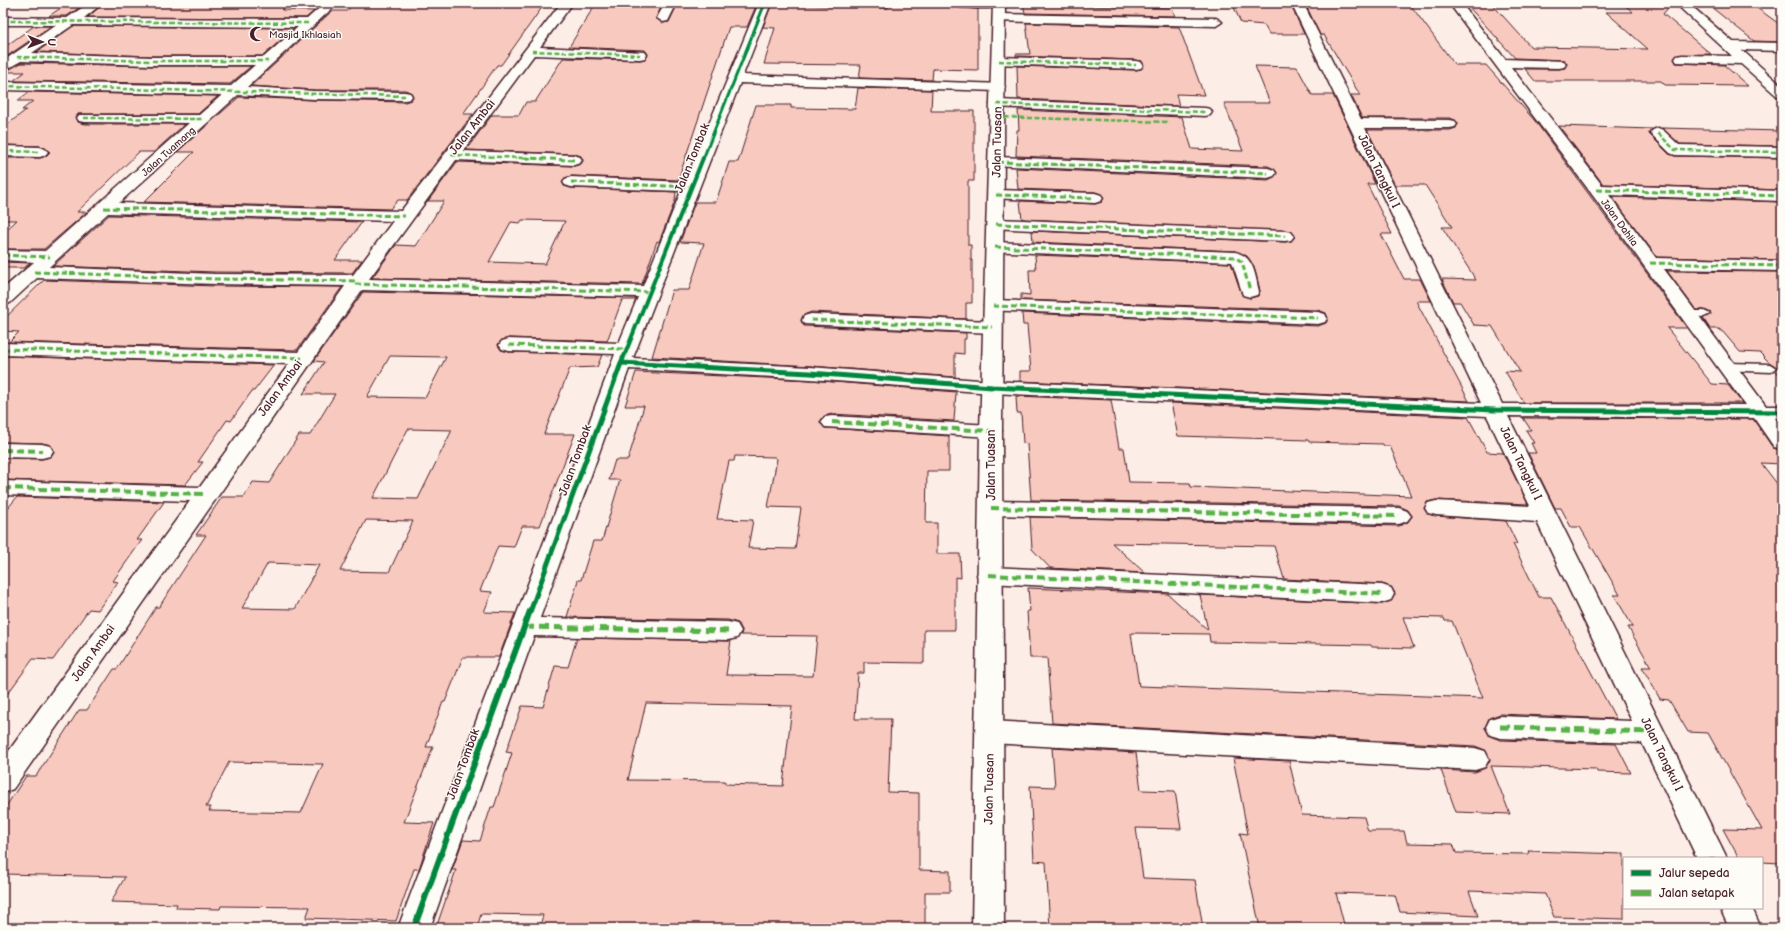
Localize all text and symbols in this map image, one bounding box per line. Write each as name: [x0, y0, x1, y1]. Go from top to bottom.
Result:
north arrow: [22, 22, 62, 62]
mosque icon: Masjid Ikhlasiah: [248, 25, 266, 43]
place label: Masjid Ikhlasiah: [269, 29, 342, 41]
text: U: [45, 38, 58, 46]
street label: Jalan Ambai: [446, 97, 499, 158]
street label: Jalan Tuasan: [989, 106, 1006, 178]
street label: Jalan Tombak: [672, 121, 713, 195]
street label: Jalan Tuamang: [139, 124, 198, 179]
street label: Jalan Tangkul I: [1354, 132, 1403, 211]
street label: Jalan Dahlia: [1598, 197, 1641, 249]
street label: Jalan Ambai: [255, 357, 306, 419]
street label: Jalan Tombak: [556, 423, 595, 498]
street label: Jalan Tangkul I: [1496, 424, 1545, 503]
street label: Jalan Tuasan: [984, 429, 999, 501]
street label: Jalan Ambai: [68, 622, 119, 685]
street label: Jalan Tangkul I: [1637, 715, 1686, 794]
street label: Jalan Tombak: [444, 727, 483, 802]
street label: Jalan Tuasan: [981, 753, 998, 825]
legend: [1623, 857, 1763, 909]
text: Jalur sepeda: [1659, 866, 1730, 881]
text: Jalan setapak: [1659, 886, 1734, 901]

